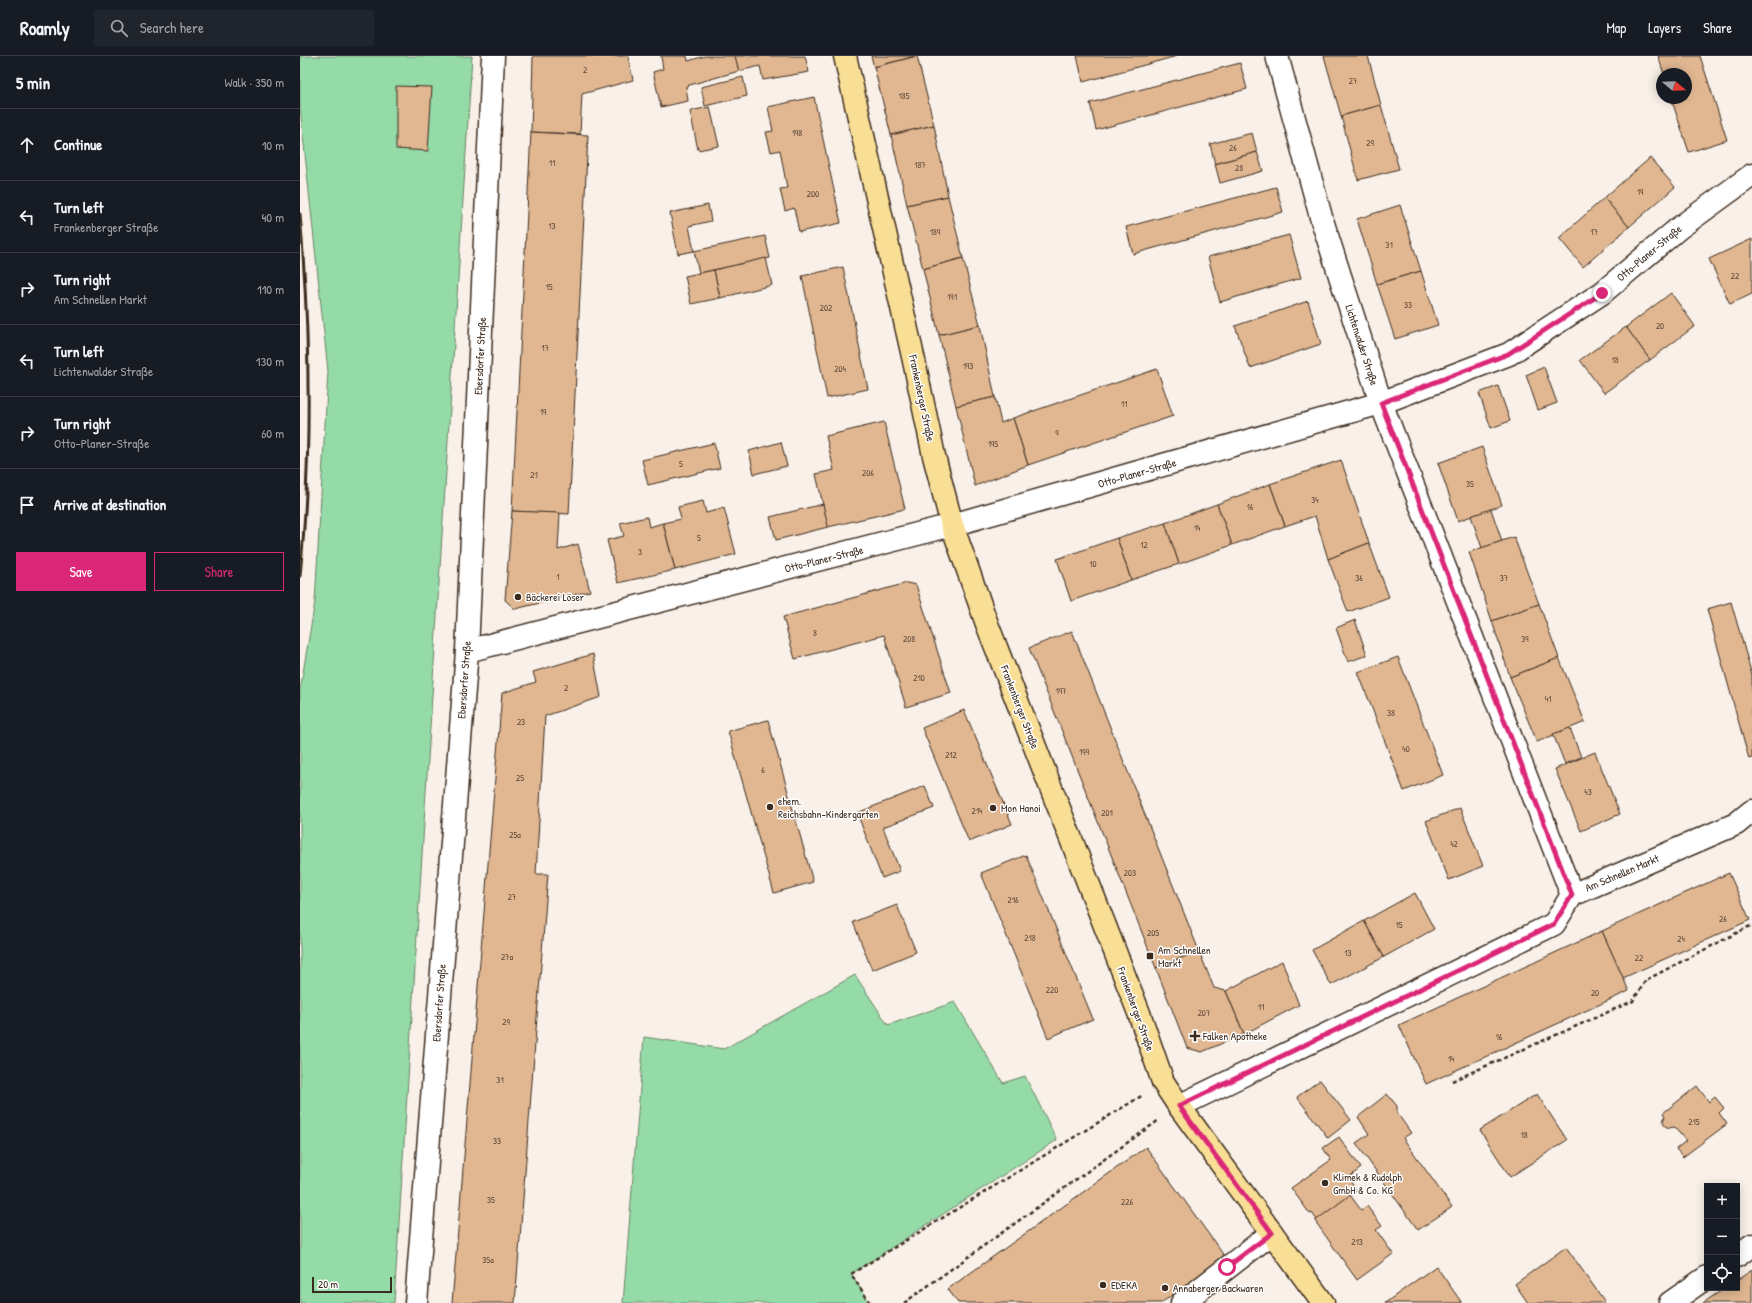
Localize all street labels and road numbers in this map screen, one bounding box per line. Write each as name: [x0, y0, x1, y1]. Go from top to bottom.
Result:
street label: Otto-Planer-Straße: [1614, 221, 1685, 284]
street label: Lichtenwalder Straße: [1342, 303, 1382, 388]
street label: Ebersdorfer Straße: [471, 316, 489, 395]
street label: Frankenberger Straße: [906, 352, 938, 443]
street label: Otto-Planer-Straße: [1096, 455, 1178, 491]
street label: Otto-Planer-Straße: [783, 542, 865, 576]
street label: Ebersdorfer Straße: [454, 640, 474, 719]
street label: Frankenberger Straße: [997, 662, 1043, 751]
street label: Am Schnellen Markt: [1583, 851, 1661, 895]
street label: Ebersdorfer Straße: [429, 963, 449, 1042]
street label: Frankenberger Straße: [1114, 964, 1158, 1053]

